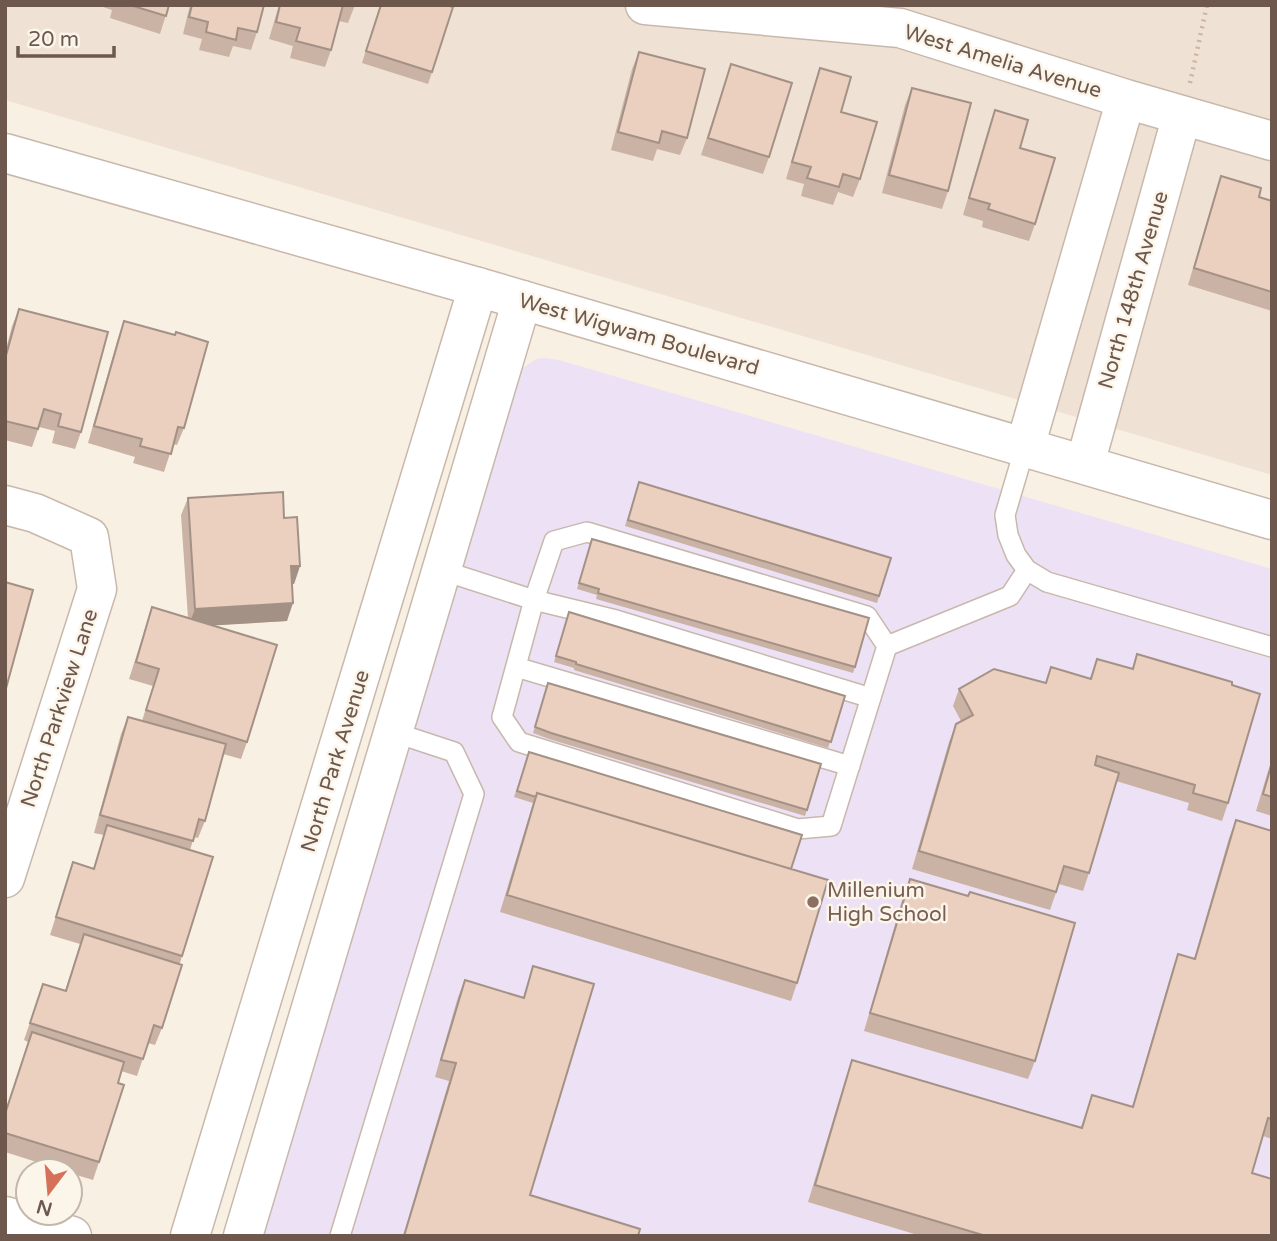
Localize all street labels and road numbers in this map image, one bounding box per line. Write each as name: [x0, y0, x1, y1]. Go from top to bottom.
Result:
street label: West Amelia Avenue: [901, 20, 1105, 103]
street label: North 148th Avenue: [1093, 188, 1174, 392]
street label: West Wigwam Boulevard: [516, 288, 762, 381]
street label: North Parkview Lane: [16, 606, 103, 811]
street label: North Park Avenue: [296, 667, 375, 855]

